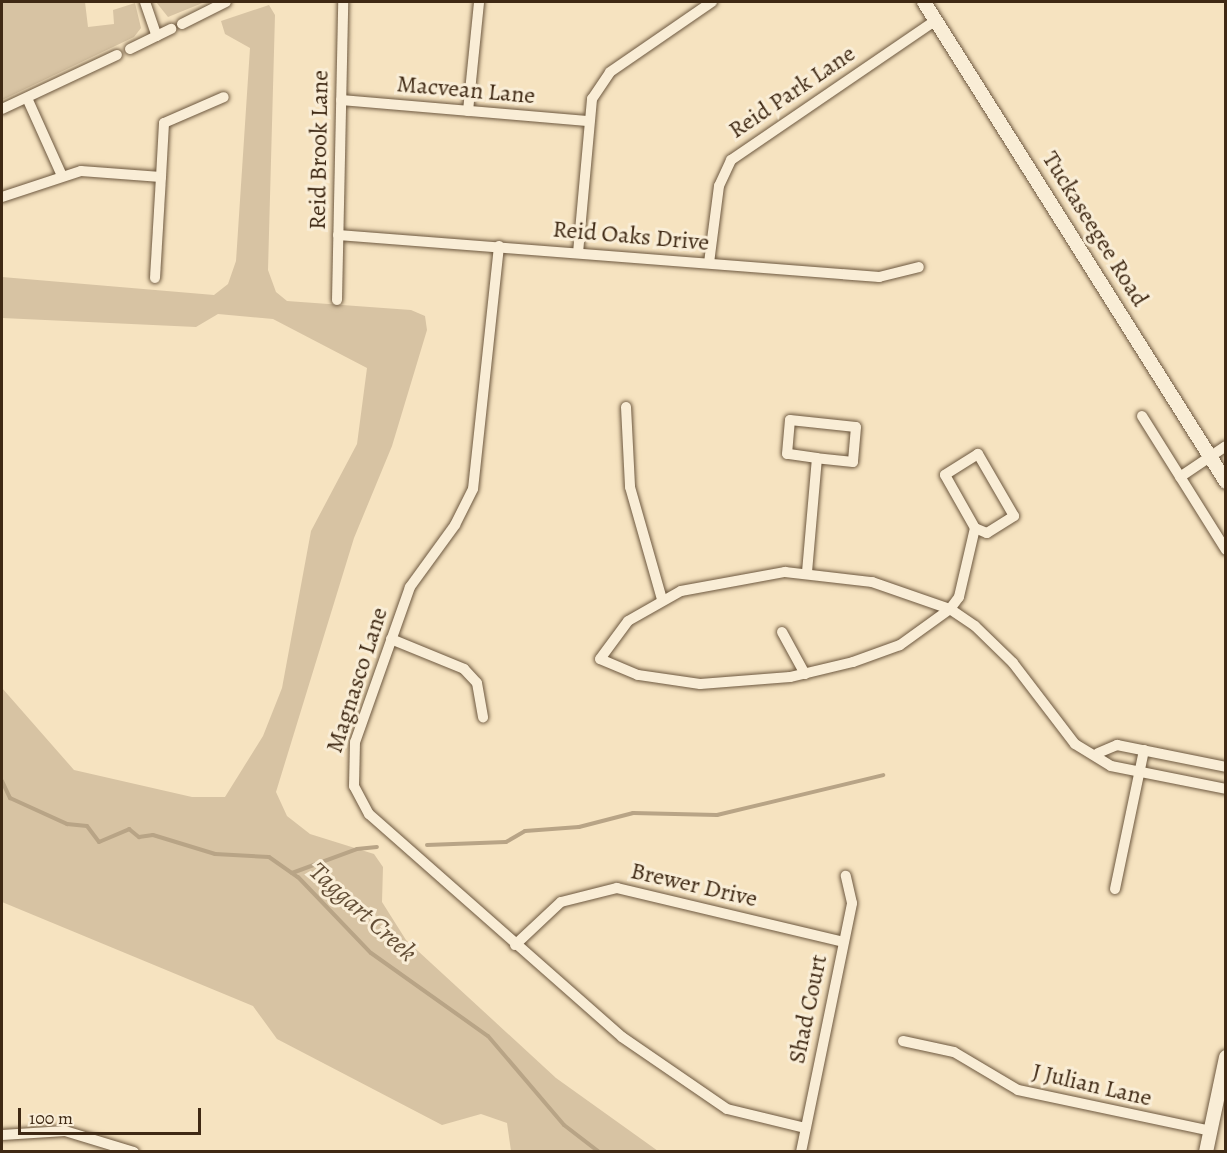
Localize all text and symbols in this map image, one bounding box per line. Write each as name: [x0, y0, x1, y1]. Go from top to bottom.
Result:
street label: Reid Park Lane: [723, 39, 861, 145]
street label: Reid Brook Lane: [303, 70, 335, 230]
street label: Macvean Lane: [396, 70, 536, 110]
street label: Tuckaseegee Road: [1036, 146, 1154, 312]
street label: Reid Oaks Drive: [551, 215, 711, 257]
street label: Magnasco Lane: [320, 604, 394, 756]
water label: Taggart Creek: [303, 856, 423, 968]
street label: Brewer Drive: [628, 856, 760, 914]
street label: Shad Court: [782, 952, 834, 1066]
street label: J Julian Lane: [1029, 1057, 1155, 1113]
scale bar: [21, 1096, 204, 1134]
text: 100 m: [29, 1106, 73, 1130]

